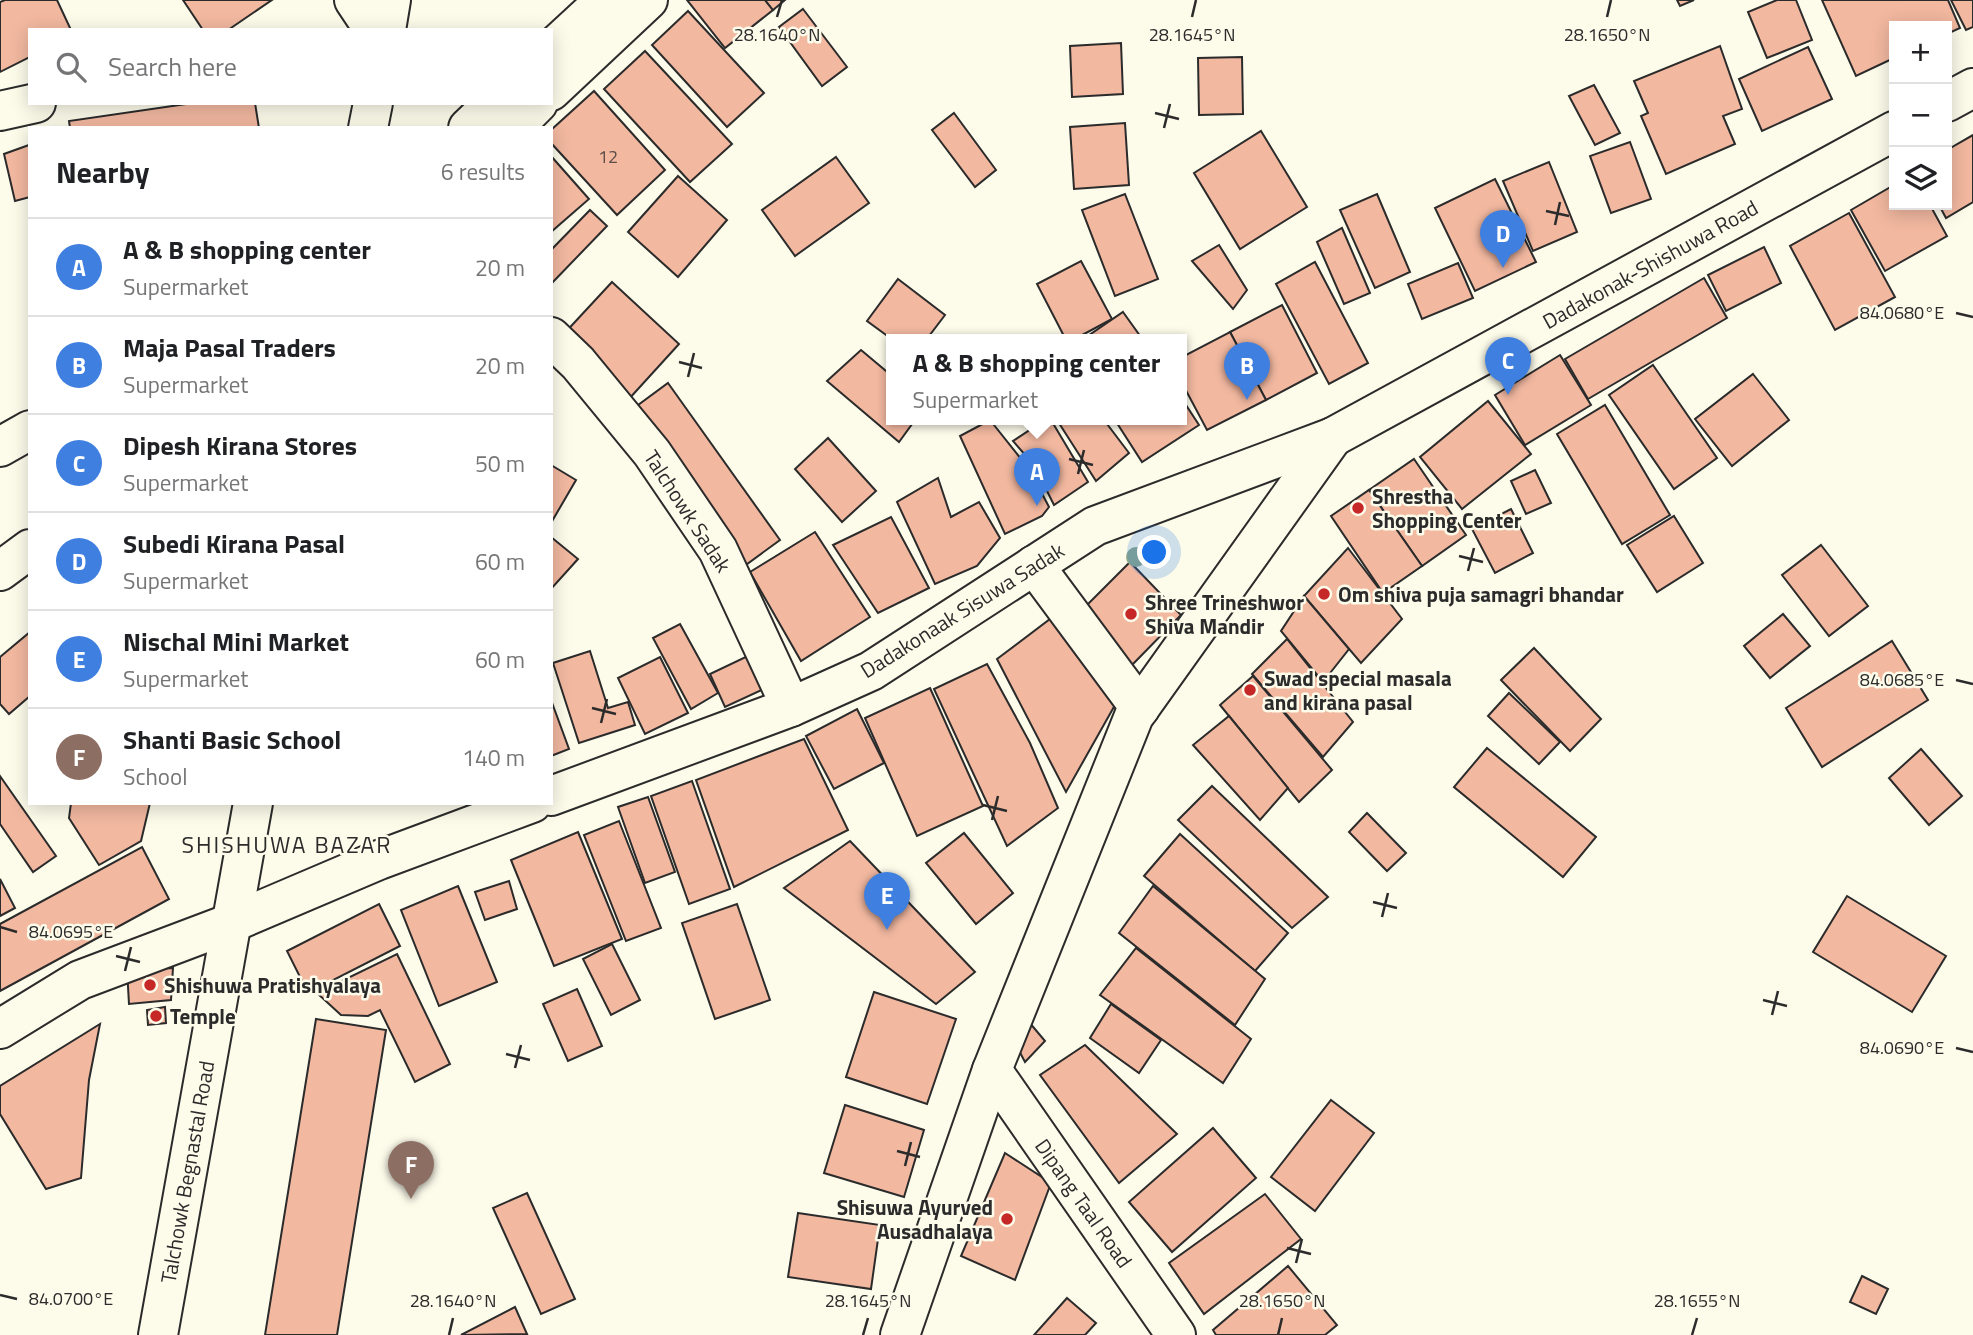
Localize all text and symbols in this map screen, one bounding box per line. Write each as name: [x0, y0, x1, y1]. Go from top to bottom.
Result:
text: 28.1640°N: [734, 21, 820, 48]
text: 28.1645°N: [1149, 21, 1235, 48]
text: 28.1650°N: [1564, 21, 1650, 48]
map controls: [1889, 21, 1952, 210]
button: +: [1889, 21, 1952, 84]
search box: [28, 28, 553, 105]
text: Search here: [108, 47, 237, 86]
icon: search: [52, 48, 90, 86]
button: −: [1889, 84, 1952, 147]
house number: 12: [598, 143, 618, 170]
button: layers: [1889, 147, 1952, 210]
text: Nearby: [56, 149, 149, 195]
text: 6 results: [441, 154, 525, 189]
street label: Dadakonak-Shishuwa Road: [1536, 191, 1764, 337]
pin: D: [1480, 210, 1526, 268]
text: A & B shopping center: [123, 230, 371, 269]
text: A: [72, 250, 86, 285]
text: 20 m: [475, 250, 525, 285]
text: Supermarket: [123, 269, 248, 304]
text: 84.0680°E: [1860, 299, 1944, 326]
text: Maja Pasal Traders: [123, 328, 336, 367]
popup: [886, 334, 1187, 425]
pin: C: [1485, 337, 1531, 395]
pin: B: [1224, 342, 1270, 400]
text: A & B shopping center: [913, 343, 1160, 382]
text: B: [72, 348, 86, 383]
text: 20 m: [475, 348, 525, 383]
text: Supermarket: [123, 367, 248, 402]
text: Supermarket: [913, 382, 1038, 417]
text: Dipesh Kirana Stores: [123, 426, 357, 465]
street label: Talchowk Sadak: [636, 443, 740, 579]
text: C: [73, 446, 85, 481]
text: 50 m: [475, 446, 525, 481]
pin: A: [1014, 448, 1060, 506]
text: Supermarket: [123, 465, 248, 500]
place label: Shrestha Shopping Center: [1372, 480, 1522, 536]
marker: Shrestha Shopping Center: [1350, 500, 1366, 516]
text: Subedi Kirana Pasal: [123, 524, 345, 563]
street label: Dadakonaak Sisuwa Sadak: [854, 534, 1070, 686]
your location: [1137, 535, 1171, 569]
text: D: [72, 544, 86, 579]
text: 60 m: [475, 544, 525, 579]
text: Supermarket: [123, 563, 248, 598]
place label: Om shiva puja samagri bhandar: [1338, 578, 1624, 610]
place label: Shree Trineshwor Shiva Mandir: [1145, 586, 1304, 642]
marker: Om shiva puja samagri bhandar: [1316, 586, 1332, 602]
marker: Shree Trineshwor Shiva Mandir: [1123, 606, 1139, 622]
text: Nischal Mini Market: [123, 622, 349, 661]
text: E: [73, 642, 85, 677]
text: 60 m: [475, 642, 525, 677]
text: Supermarket: [123, 661, 248, 696]
place label: Swad special masala and kirana pasal: [1264, 662, 1452, 718]
text: 84.0685°E: [1860, 666, 1944, 693]
marker: Swad special masala and kirana pasal: [1242, 682, 1258, 698]
text: Shanti Basic School: [123, 720, 341, 759]
text: F: [73, 740, 85, 775]
text: 140 m: [462, 740, 525, 775]
text: School: [123, 759, 187, 794]
district label: SHISHUWA BAZAR: [182, 827, 392, 862]
pin: E: [864, 872, 910, 930]
text: 84.0695°E: [29, 918, 113, 945]
place label: Shishuwa Pratishyalaya: [164, 969, 381, 1001]
marker: Shishuwa Pratishyalaya: [142, 977, 158, 993]
place label: Temple: [170, 1000, 236, 1032]
marker: Temple: [148, 1008, 164, 1024]
text: 84.0690°E: [1860, 1034, 1944, 1061]
street label: Talchowk Begnastal Road: [152, 1058, 222, 1286]
street label: Dipang Taal Road: [1027, 1132, 1141, 1274]
pin: F: [388, 1141, 434, 1199]
place label: Shisuwa Ayurved Ausadhalaya: [837, 1191, 993, 1247]
marker: Shisuwa Ayurved Ausadhalaya: [999, 1211, 1015, 1227]
text: 84.0700°E: [29, 1285, 113, 1312]
text: 28.1640°N: [410, 1287, 496, 1314]
text: 28.1645°N: [825, 1287, 911, 1314]
text: 28.1650°N: [1239, 1287, 1325, 1314]
text: 28.1655°N: [1654, 1287, 1740, 1314]

